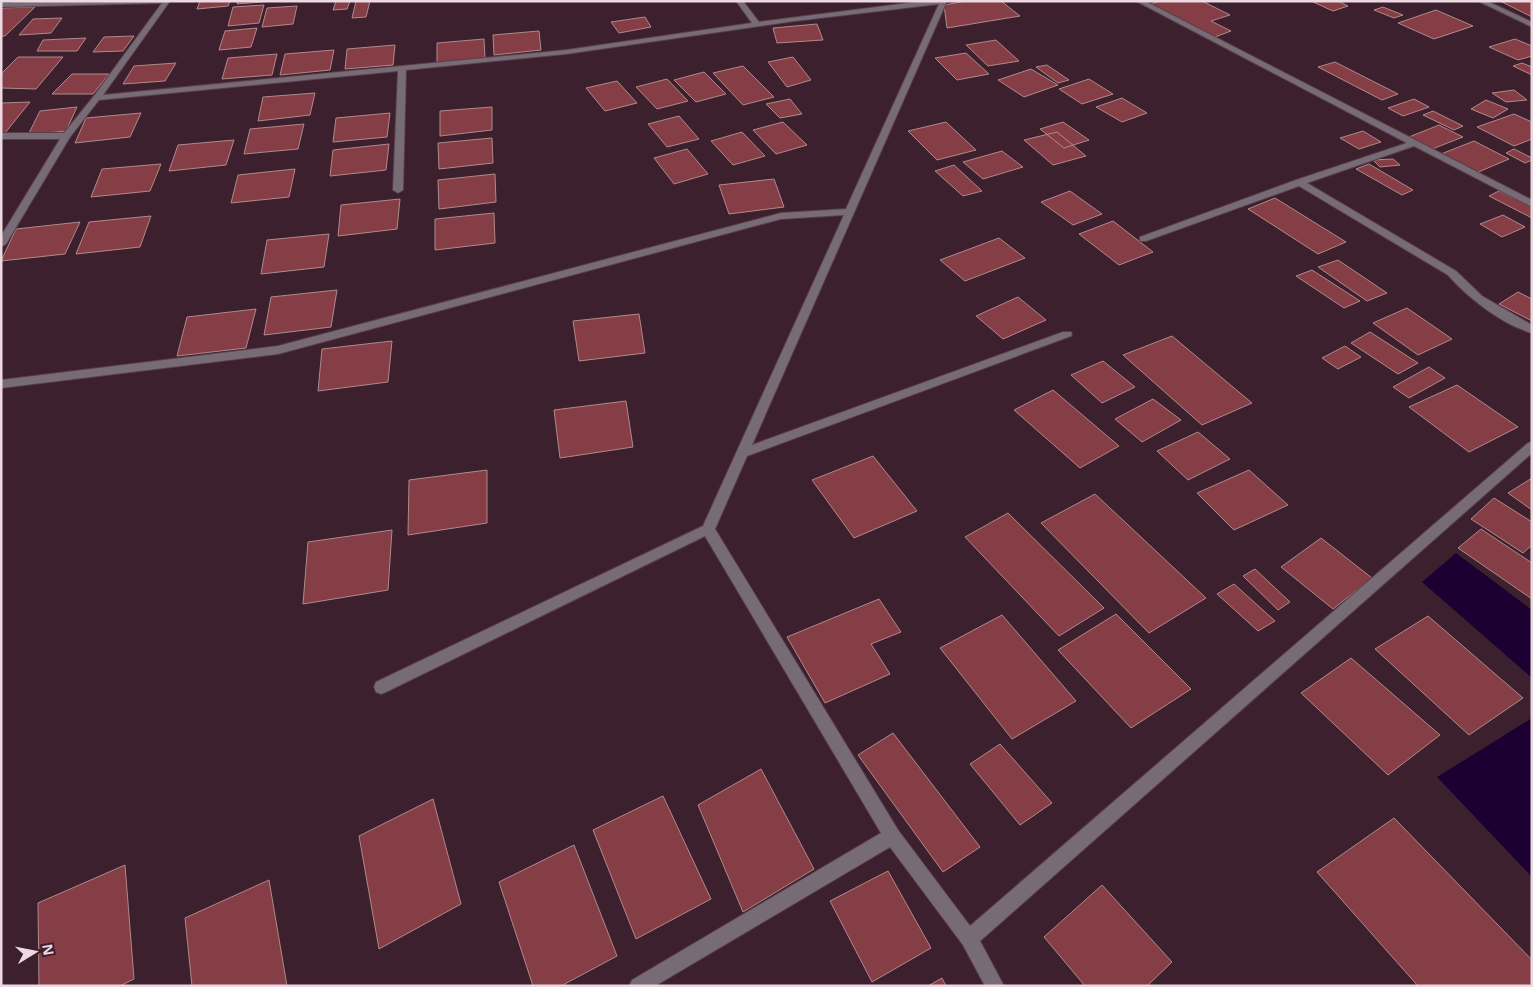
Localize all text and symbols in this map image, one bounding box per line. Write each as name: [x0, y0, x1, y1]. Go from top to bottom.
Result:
north arrow: [10, 927, 60, 977]
text: N: [38, 942, 59, 957]

